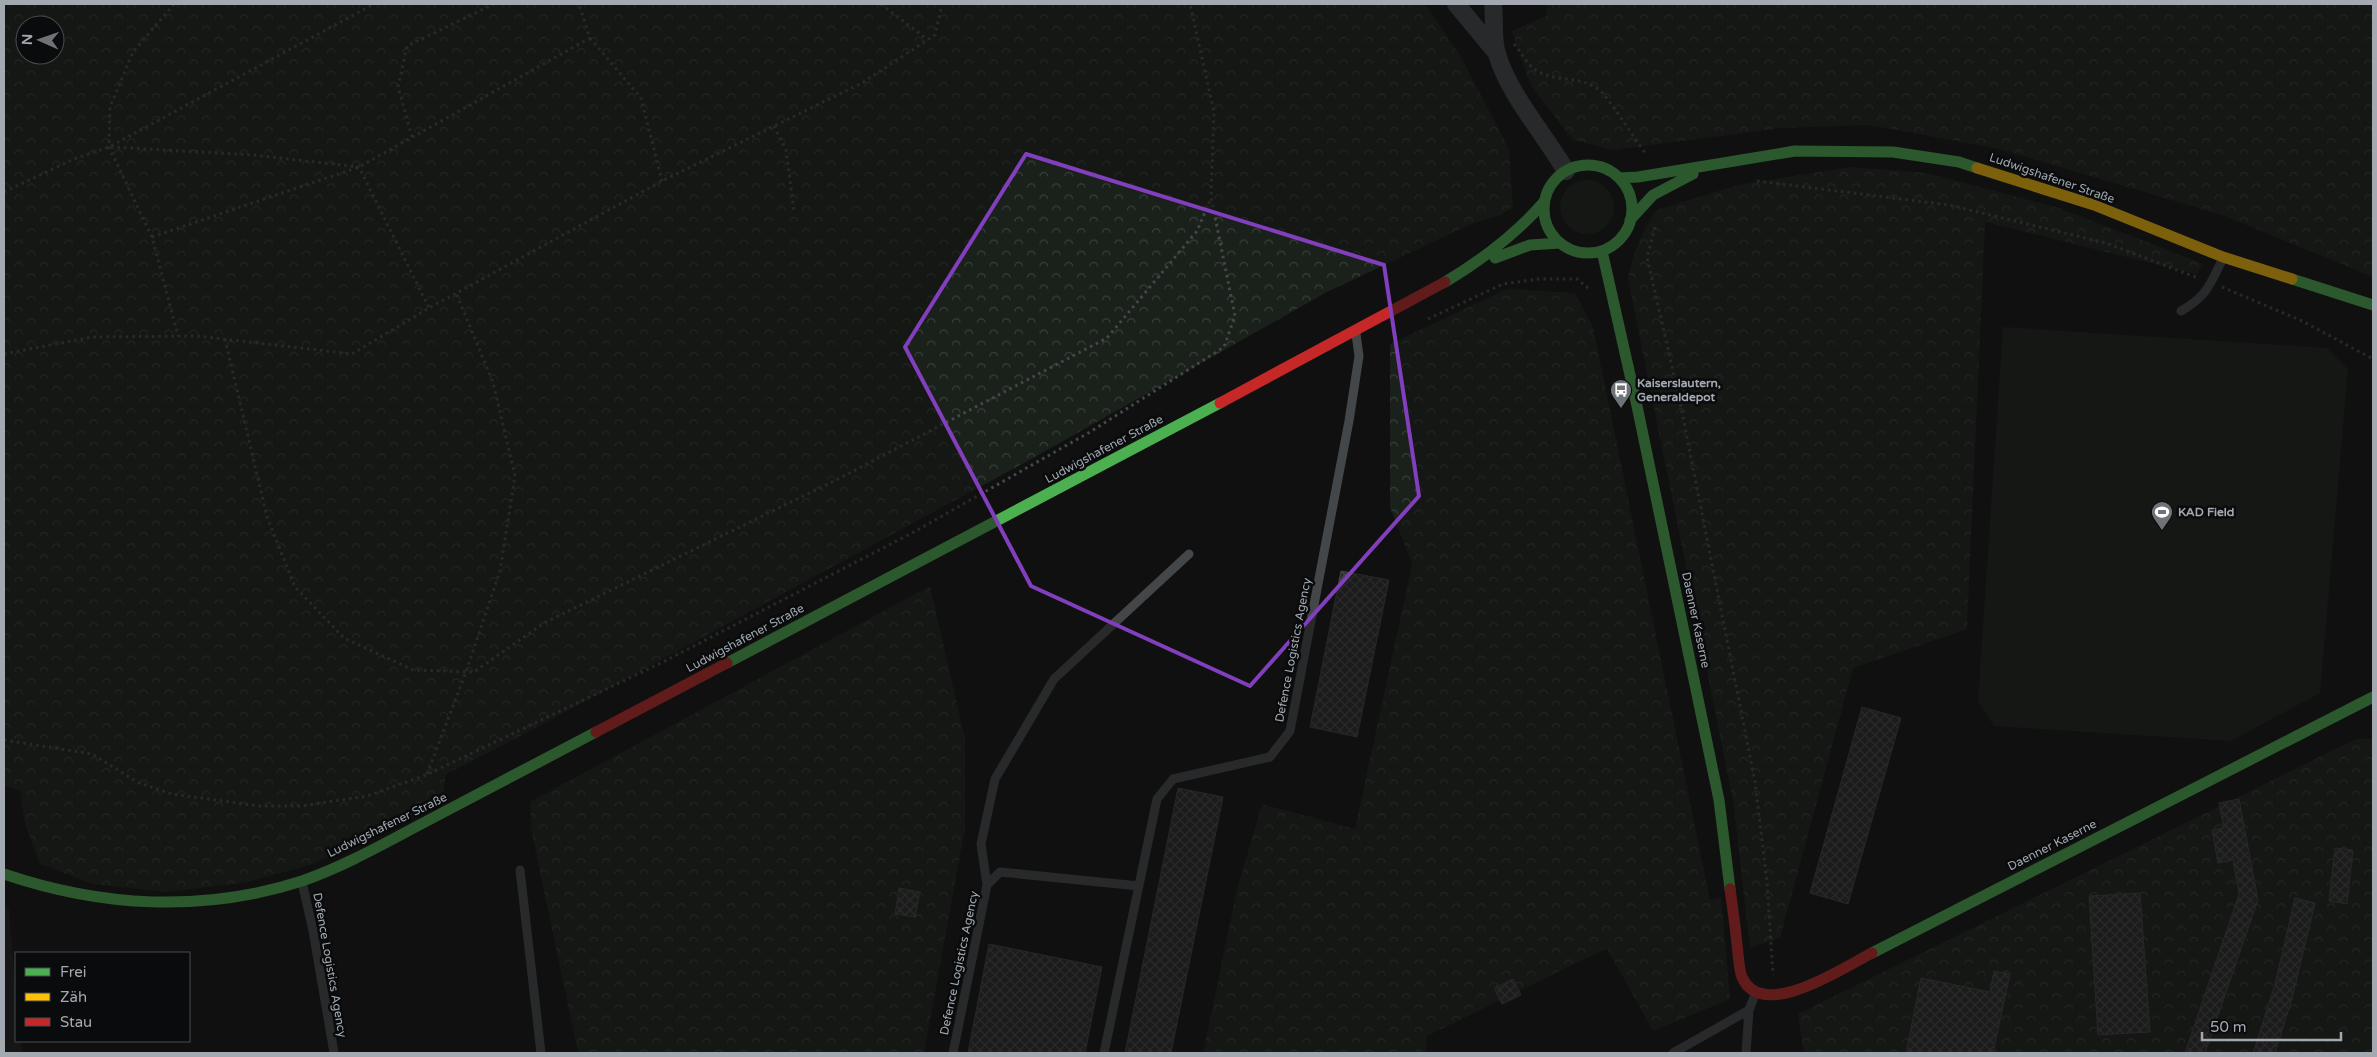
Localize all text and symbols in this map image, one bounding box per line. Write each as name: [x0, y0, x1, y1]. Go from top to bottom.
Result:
north arrow: [15, 15, 65, 65]
text: N: [19, 34, 36, 45]
street label: Ludwigshafener Straße: [1988, 150, 2117, 206]
place label: Kaiserslautern, Generaldepot: [1637, 376, 1721, 405]
bus stop icon: Kaiserslautern, Generaldepot: [1609, 378, 1633, 409]
street label: Ludwigshafener Straße: [1043, 412, 1166, 486]
sports icon: KAD Field: [2150, 500, 2174, 531]
place label: KAD Field: [2178, 505, 2234, 519]
street label: Daenner Kaserne: [1679, 571, 1713, 669]
street label: Defence Logistics Agency: [1272, 576, 1314, 723]
street label: Ludwigshafener Straße: [684, 601, 807, 675]
street label: Ludwigshafener Straße: [325, 790, 449, 860]
street label: Daenner Kaserne: [2005, 817, 2099, 873]
street label: Defence Logistics Agency: [937, 889, 981, 1036]
street label: Defence Logistics Agency: [310, 891, 350, 1039]
legend: [15, 952, 190, 1042]
text: Frei: [60, 963, 86, 981]
text: Zäh: [60, 988, 87, 1006]
scale bar: [2202, 1010, 2341, 1042]
text: Stau: [60, 1013, 92, 1031]
text: 50 m: [2210, 1018, 2247, 1036]

